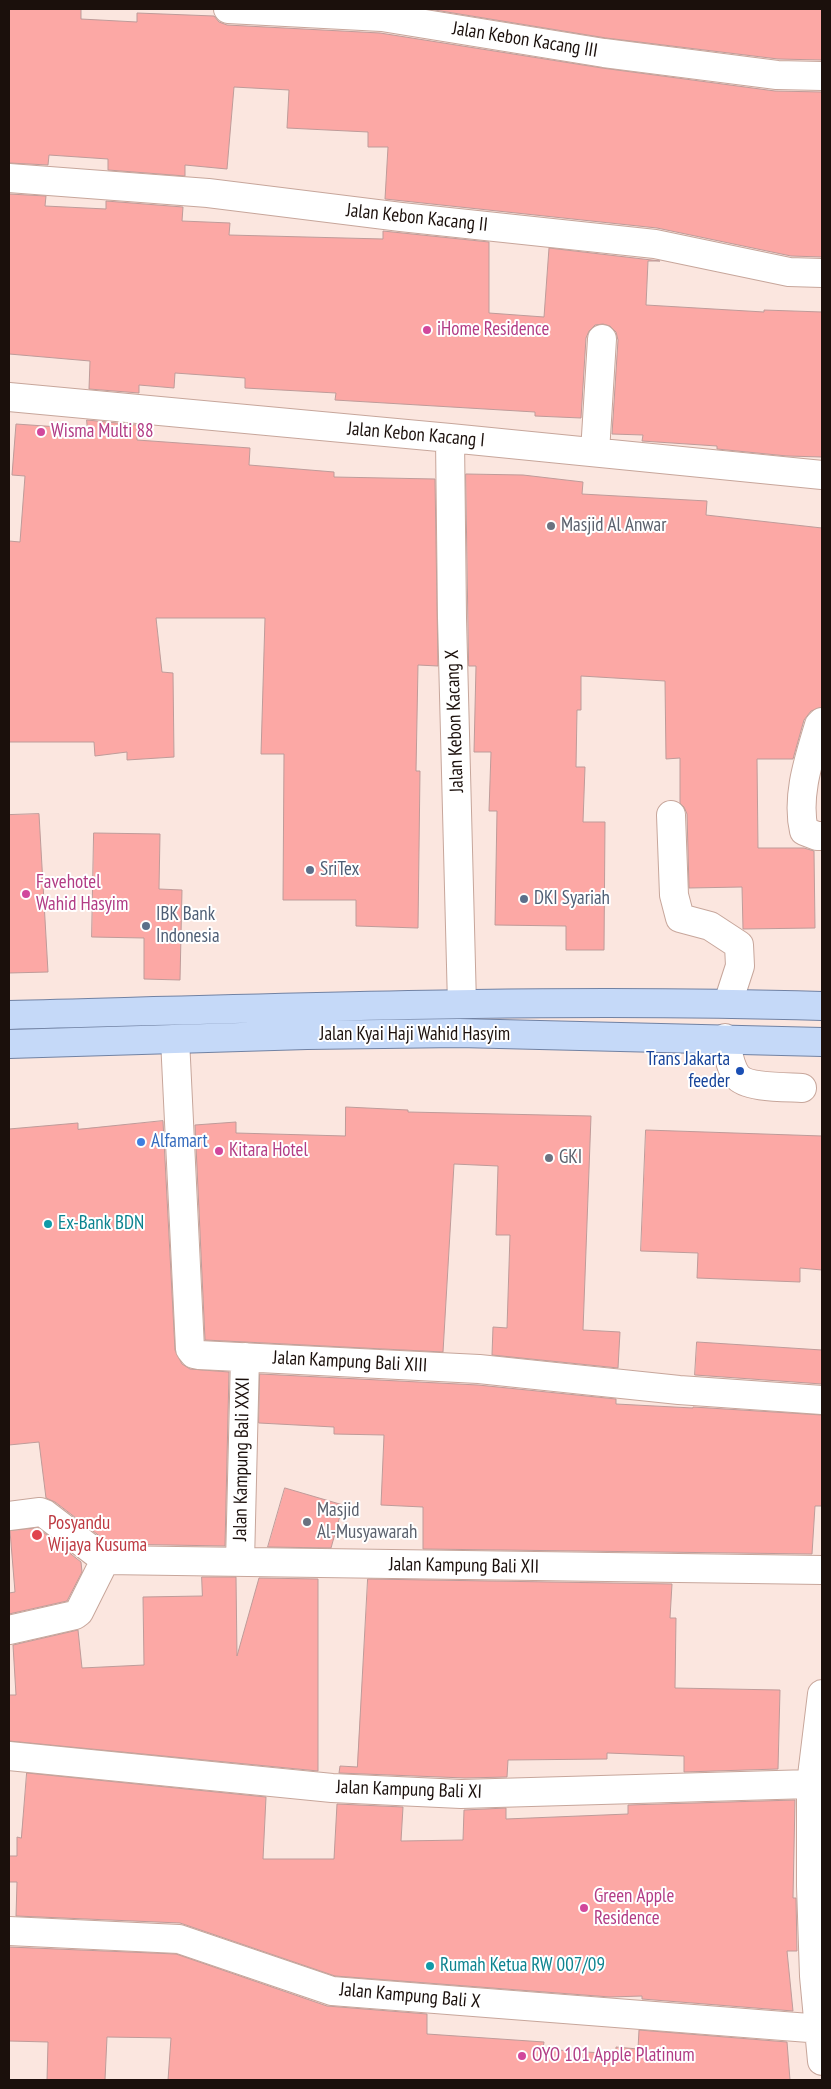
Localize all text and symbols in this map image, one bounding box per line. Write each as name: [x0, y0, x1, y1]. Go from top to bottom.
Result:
street label: Jalan Kebon Kacang III: [451, 17, 599, 63]
street label: Jalan Kebon Kacang II: [345, 199, 489, 237]
place label: iHome Residence: [437, 319, 549, 341]
marker: iHome Residence: [421, 324, 433, 336]
street label: Jalan Kebon Kacang I: [346, 418, 486, 452]
place label: Wisma Multi 88: [51, 421, 154, 443]
marker: Wisma Multi 88: [35, 426, 47, 438]
place label: Masjid Al Anwar: [561, 515, 666, 537]
marker: Masjid Al Anwar: [545, 520, 557, 532]
street label: Jalan Kebon Kacang X: [441, 649, 469, 793]
place label: SriTex: [320, 859, 359, 881]
marker: SriTex: [304, 864, 316, 876]
place label: Favehotel Wahid Hasyim: [36, 872, 128, 916]
marker: Favehotel Wahid Hasyim: [20, 888, 32, 900]
place label: DKI Syariah: [534, 888, 610, 910]
marker: DKI Syariah: [518, 893, 530, 905]
place label: IBK Bank Indonesia: [156, 904, 220, 948]
marker: IBK Bank Indonesia: [140, 920, 152, 932]
street label: Jalan Kyai Haji Wahid Hasyim: [320, 1024, 510, 1046]
place label: Trans Jakarta feeder: [646, 1049, 730, 1093]
marker: Trans Jakarta feeder: [734, 1065, 746, 1077]
place label: Alfamart: [151, 1131, 208, 1153]
marker: Alfamart: [135, 1136, 147, 1148]
place label: Kitara Hotel: [229, 1140, 308, 1162]
marker: Kitara Hotel: [213, 1145, 225, 1157]
place label: GKI: [559, 1147, 582, 1169]
marker: GKI: [543, 1152, 555, 1164]
place label: Ex-Bank BDN: [58, 1213, 144, 1235]
marker: Ex-Bank BDN: [42, 1218, 54, 1230]
street label: Jalan Kampung Bali XIII: [272, 1347, 428, 1377]
street label: Jalan Kampung Bali XXXI: [229, 1377, 255, 1541]
place label: Masjid Al-Musyawarah: [317, 1500, 417, 1544]
place label: Posyandu Wijaya Kusuma: [48, 1513, 147, 1557]
marker: Masjid Al-Musyawarah: [301, 1516, 313, 1528]
marker: Posyandu Wijaya Kusuma: [30, 1528, 44, 1542]
street label: Jalan Kampung Bali XII: [389, 1553, 539, 1579]
street label: Jalan Kampung Bali XI: [336, 1776, 482, 1804]
place label: Green Apple Residence: [594, 1886, 674, 1930]
marker: Green Apple Residence: [578, 1902, 590, 1914]
place label: Rumah Ketua RW 007/09: [440, 1955, 605, 1977]
marker: Rumah Ketua RW 007/09: [424, 1960, 436, 1972]
street label: Jalan Kampung Bali X: [339, 1978, 481, 2014]
place label: OYO 101 Apple Platinum: [532, 2045, 695, 2067]
marker: OYO 101 Apple Platinum: [516, 2050, 528, 2062]

